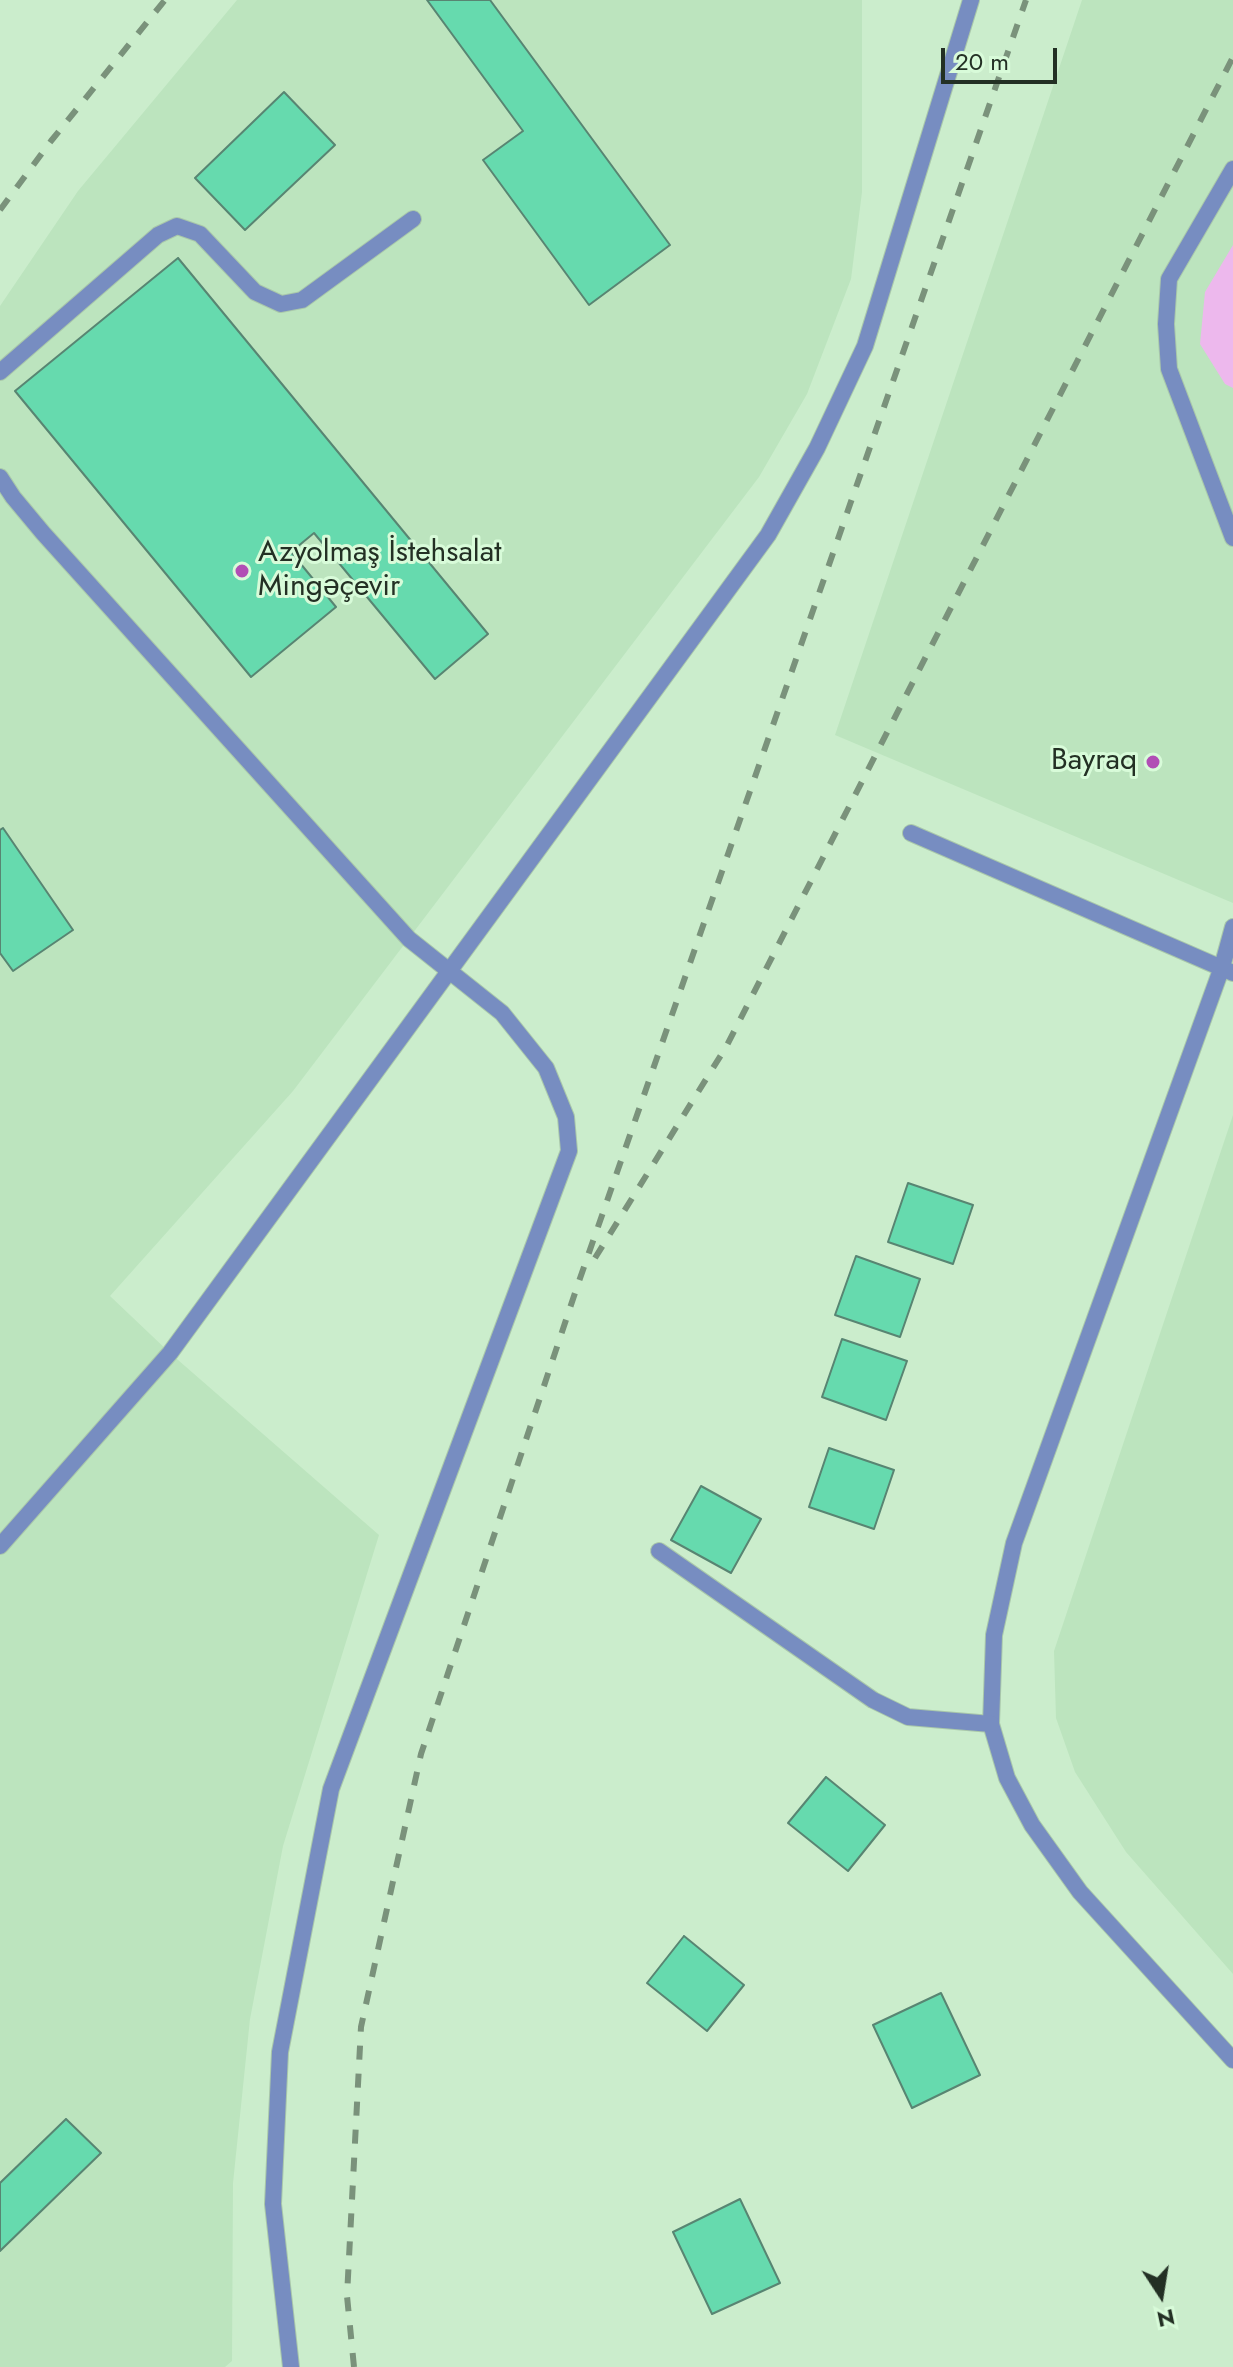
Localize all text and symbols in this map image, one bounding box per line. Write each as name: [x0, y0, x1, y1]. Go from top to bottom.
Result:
scale bar: [945, 32, 1061, 82]
text: 20 m: [955, 44, 1009, 79]
place label: Azyolmaş İstehsalat Mingəçevir: [258, 536, 501, 606]
marker: Azyolmaş İstehsalat Mingəçevir: [233, 562, 251, 580]
place label: Bayraq: [1051, 744, 1137, 780]
marker: Bayraq: [1144, 753, 1162, 771]
north arrow: [1121, 2255, 1201, 2335]
text: N: [1154, 2301, 1178, 2336]

